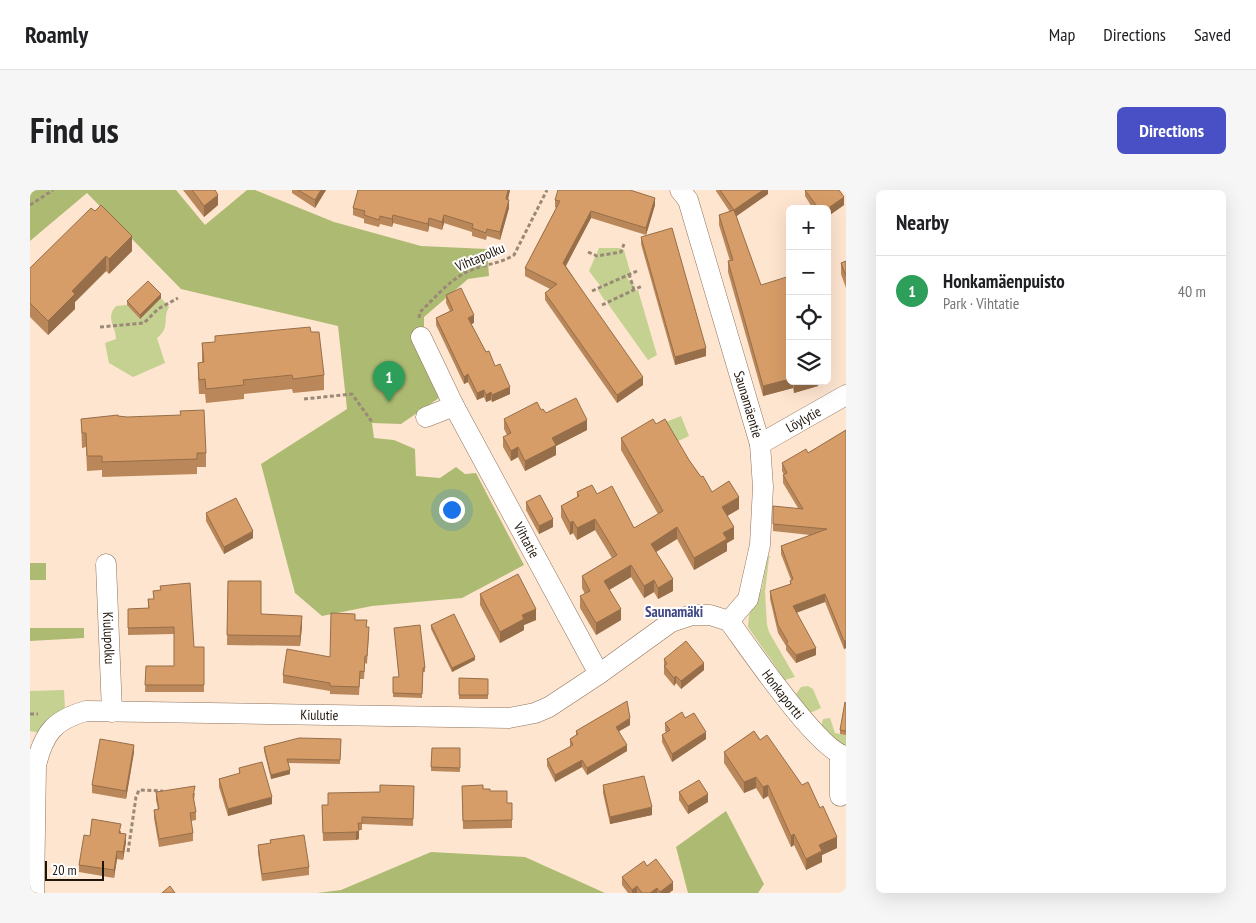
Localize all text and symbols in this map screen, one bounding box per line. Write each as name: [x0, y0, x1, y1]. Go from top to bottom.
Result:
text: Roamly: [25, 19, 88, 50]
text: Map: [1049, 23, 1075, 46]
text: Directions: [1103, 23, 1166, 46]
text: Saved: [1194, 23, 1231, 46]
text: Find us: [30, 107, 119, 153]
button: Directions: [1117, 107, 1226, 154]
map controls: [786, 205, 831, 385]
button: +: [786, 205, 831, 250]
text: Nearby: [896, 209, 949, 236]
street label: Vihtapolku: [452, 239, 507, 276]
button: −: [786, 250, 831, 295]
text: Honkamäenpuisto: [943, 269, 1065, 293]
text: 1: [908, 281, 916, 301]
text: 40 m: [1178, 281, 1206, 301]
text: Park · Vihtatie: [943, 293, 1019, 313]
button: locate: [786, 295, 831, 340]
button: layers: [786, 340, 831, 385]
pin: 1: [373, 361, 405, 402]
street label: Saunamäentie: [730, 369, 767, 440]
street label: Löylytie: [783, 402, 824, 436]
your location: [439, 497, 465, 523]
street label: Vihtatie: [509, 518, 544, 561]
district label: Saunamäki: [645, 602, 703, 621]
street label: Kiulupolku: [99, 611, 119, 664]
street label: Honkaportti: [758, 666, 808, 723]
street label: Kiulutie: [300, 706, 339, 724]
scale bar: [45, 858, 104, 881]
text: 20 m: [52, 861, 77, 879]

